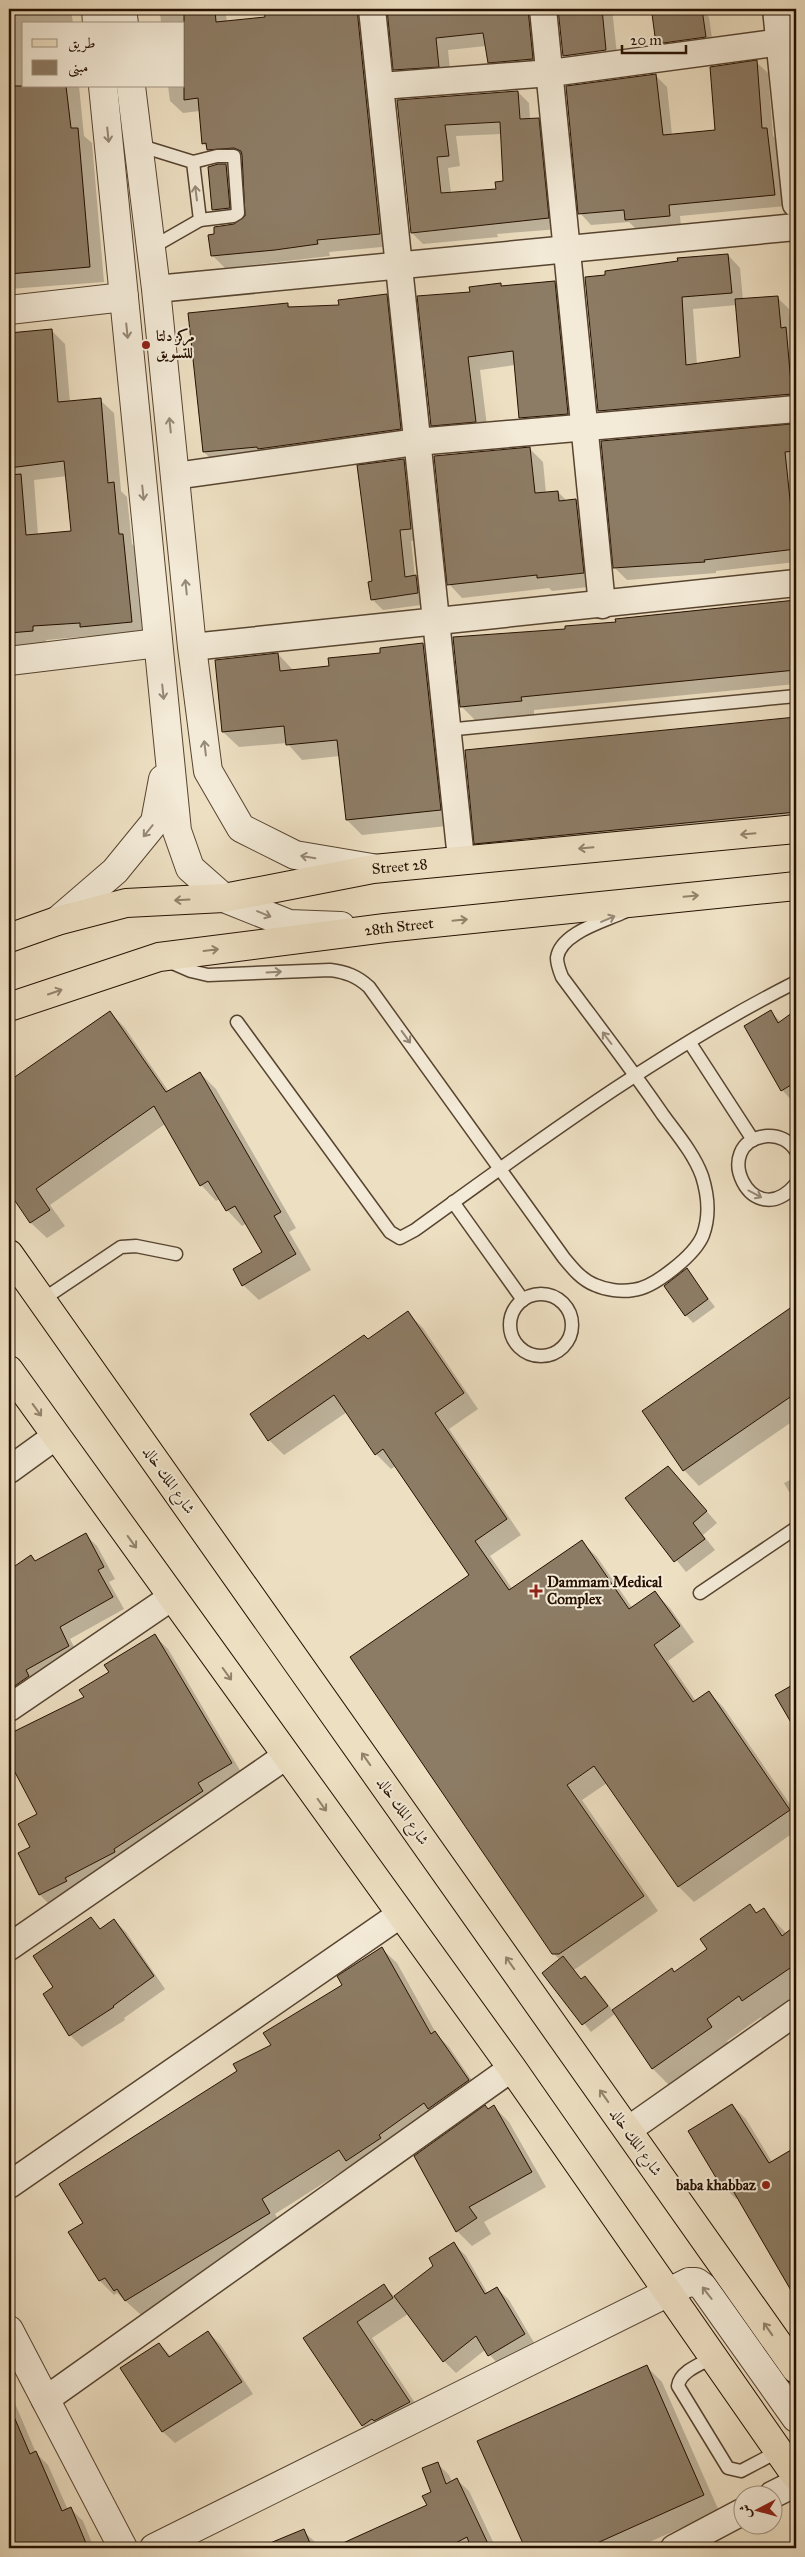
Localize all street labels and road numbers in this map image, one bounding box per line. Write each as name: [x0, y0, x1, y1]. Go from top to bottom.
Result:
street label: Street 28: [371, 855, 428, 878]
street label: 28th Street: [363, 914, 435, 940]
street label: شارع الملك خالد: [136, 1443, 199, 1519]
street label: شارع الملك خالد: [370, 1774, 433, 1850]
street label: شارع الملك خالد: [603, 2105, 666, 2181]

